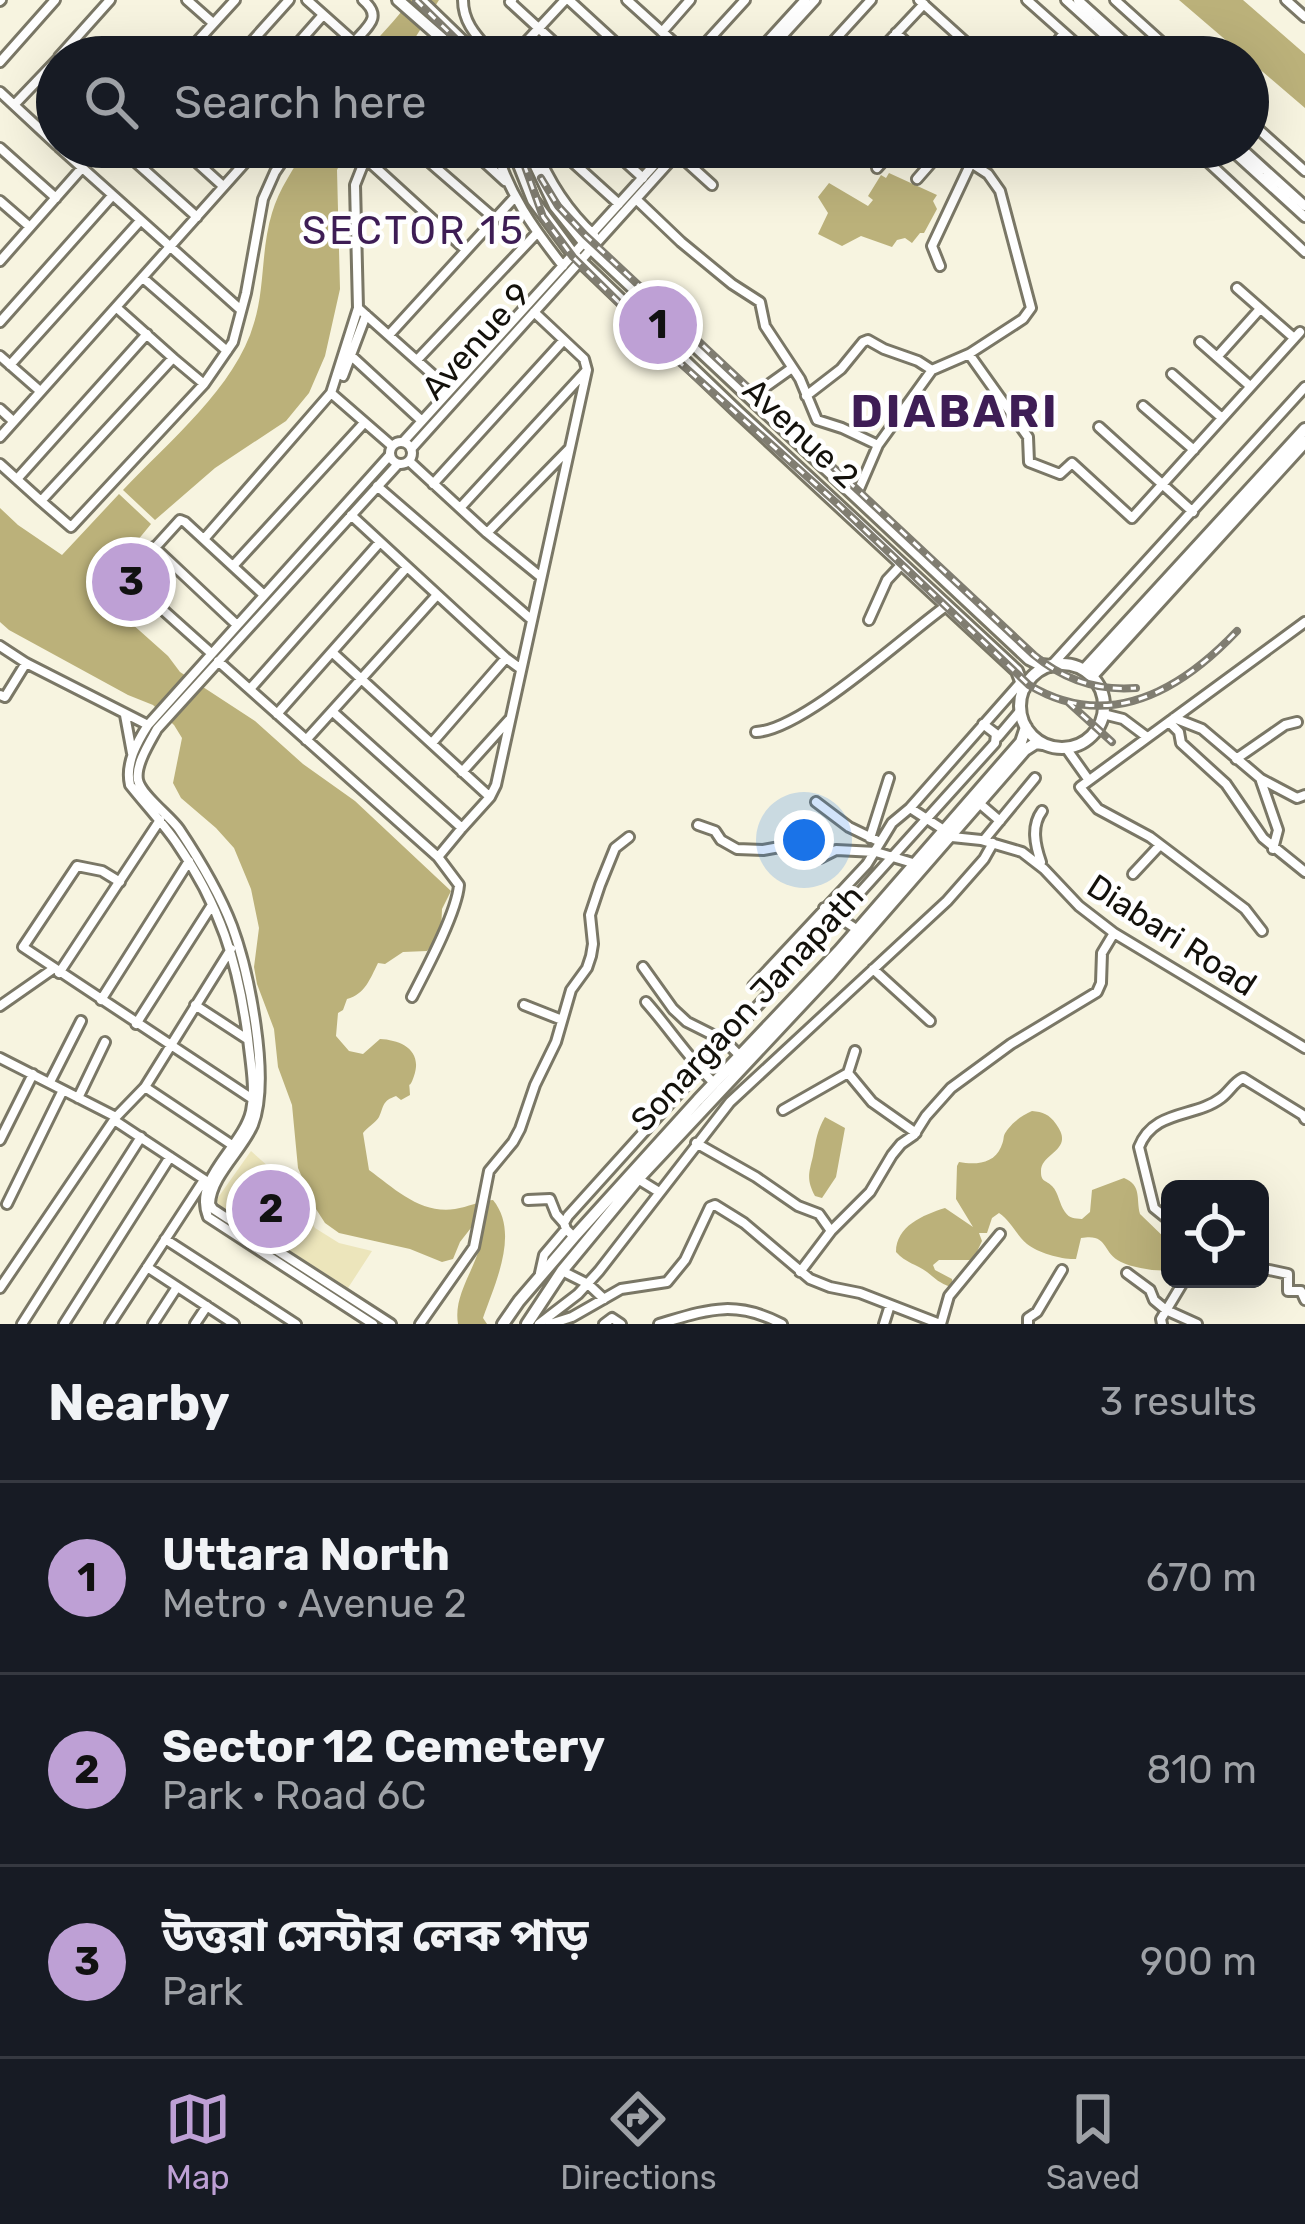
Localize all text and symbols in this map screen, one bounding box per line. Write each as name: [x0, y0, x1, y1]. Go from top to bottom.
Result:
search box: [36, 36, 1269, 168]
icon: search: [78, 69, 144, 135]
text: Search here: [174, 76, 426, 129]
district label: SECTOR 15: [302, 208, 526, 254]
street label: Avenue 9: [414, 275, 538, 407]
pin: 1: [619, 280, 697, 370]
street label: Avenue 2: [735, 370, 867, 496]
district label: DIABARI: [850, 385, 1060, 438]
pin: 3: [92, 537, 170, 627]
your location: [774, 810, 834, 870]
street label: Diabari Road: [1080, 866, 1264, 1004]
street label: Sonargaon Janapath: [623, 877, 871, 1139]
pin: 2: [232, 1164, 310, 1254]
map controls: [1161, 1180, 1269, 1288]
button: locate: [1161, 1180, 1269, 1288]
text: Nearby: [48, 1372, 230, 1433]
text: 3 results: [1100, 1379, 1257, 1425]
text: Uttara North: [162, 1528, 450, 1581]
text: 1: [77, 1555, 97, 1601]
text: 670 m: [1146, 1555, 1257, 1601]
text: Metro · Avenue 2: [162, 1581, 467, 1627]
text: Sector 12 Cemetery: [162, 1720, 605, 1773]
text: 2: [74, 1747, 100, 1793]
text: 810 m: [1147, 1747, 1257, 1793]
text: Park · Road 6C: [162, 1773, 426, 1819]
text: উত্তরা সেন্টার লেক পাড়: [162, 1909, 589, 1962]
text: 3: [74, 1939, 100, 1985]
text: 900 m: [1140, 1939, 1257, 1985]
text: Park: [162, 1969, 243, 2015]
tab: Map: [165, 2086, 231, 2197]
tab: Directions: [560, 2086, 717, 2197]
tab: Saved: [1046, 2086, 1140, 2197]

